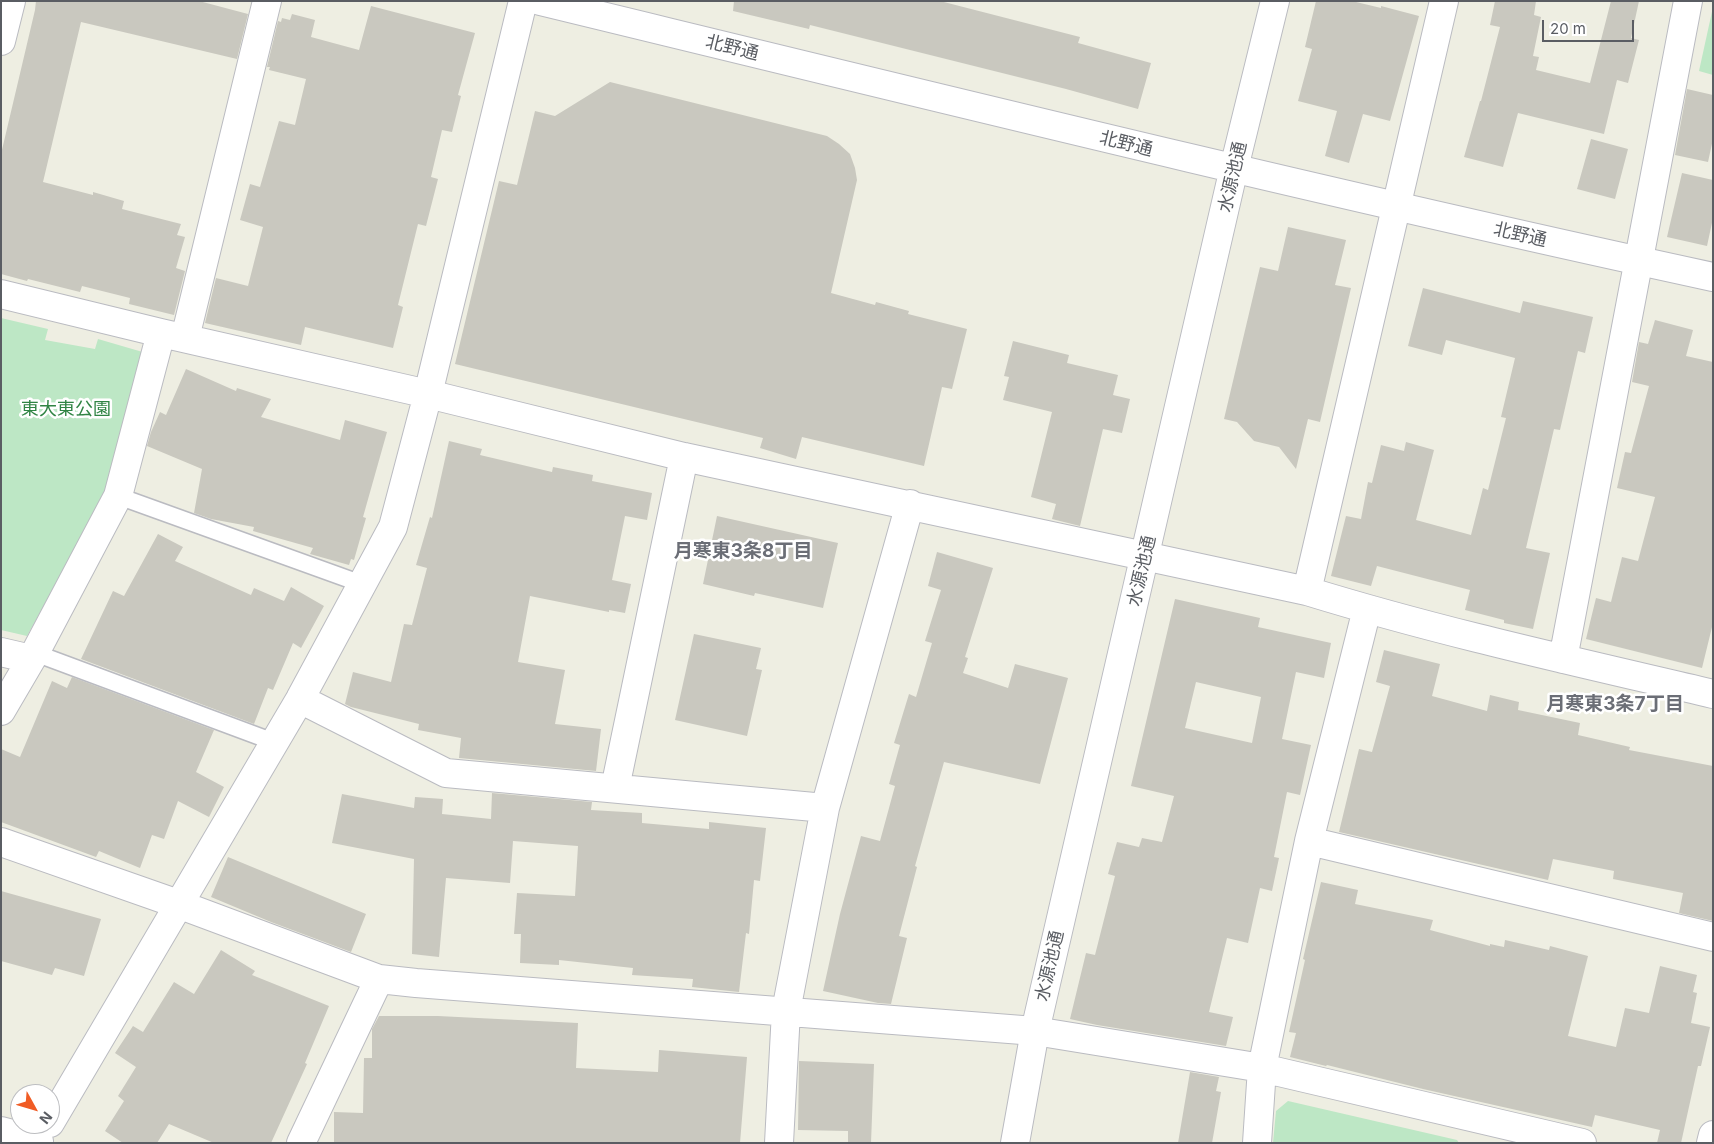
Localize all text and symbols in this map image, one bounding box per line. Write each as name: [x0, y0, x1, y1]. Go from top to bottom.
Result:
scale bar: [1544, 10, 1636, 42]
text: 20 m: [1550, 19, 1586, 38]
street label: 北野通: [703, 31, 761, 65]
street label: 北野通: [1097, 127, 1155, 161]
street label: 水源池通: [1214, 139, 1252, 215]
street label: 北野通: [1491, 218, 1549, 252]
park label: 東大東公園: [21, 399, 111, 421]
street label: 水源池通: [1123, 533, 1161, 609]
district label: 月寒東3条8丁目: [674, 540, 812, 562]
district label: 月寒東3条7丁目: [1546, 693, 1684, 715]
street label: 水源池通: [1031, 928, 1069, 1004]
north arrow: [10, 1084, 60, 1134]
text: N: [36, 1109, 56, 1128]

